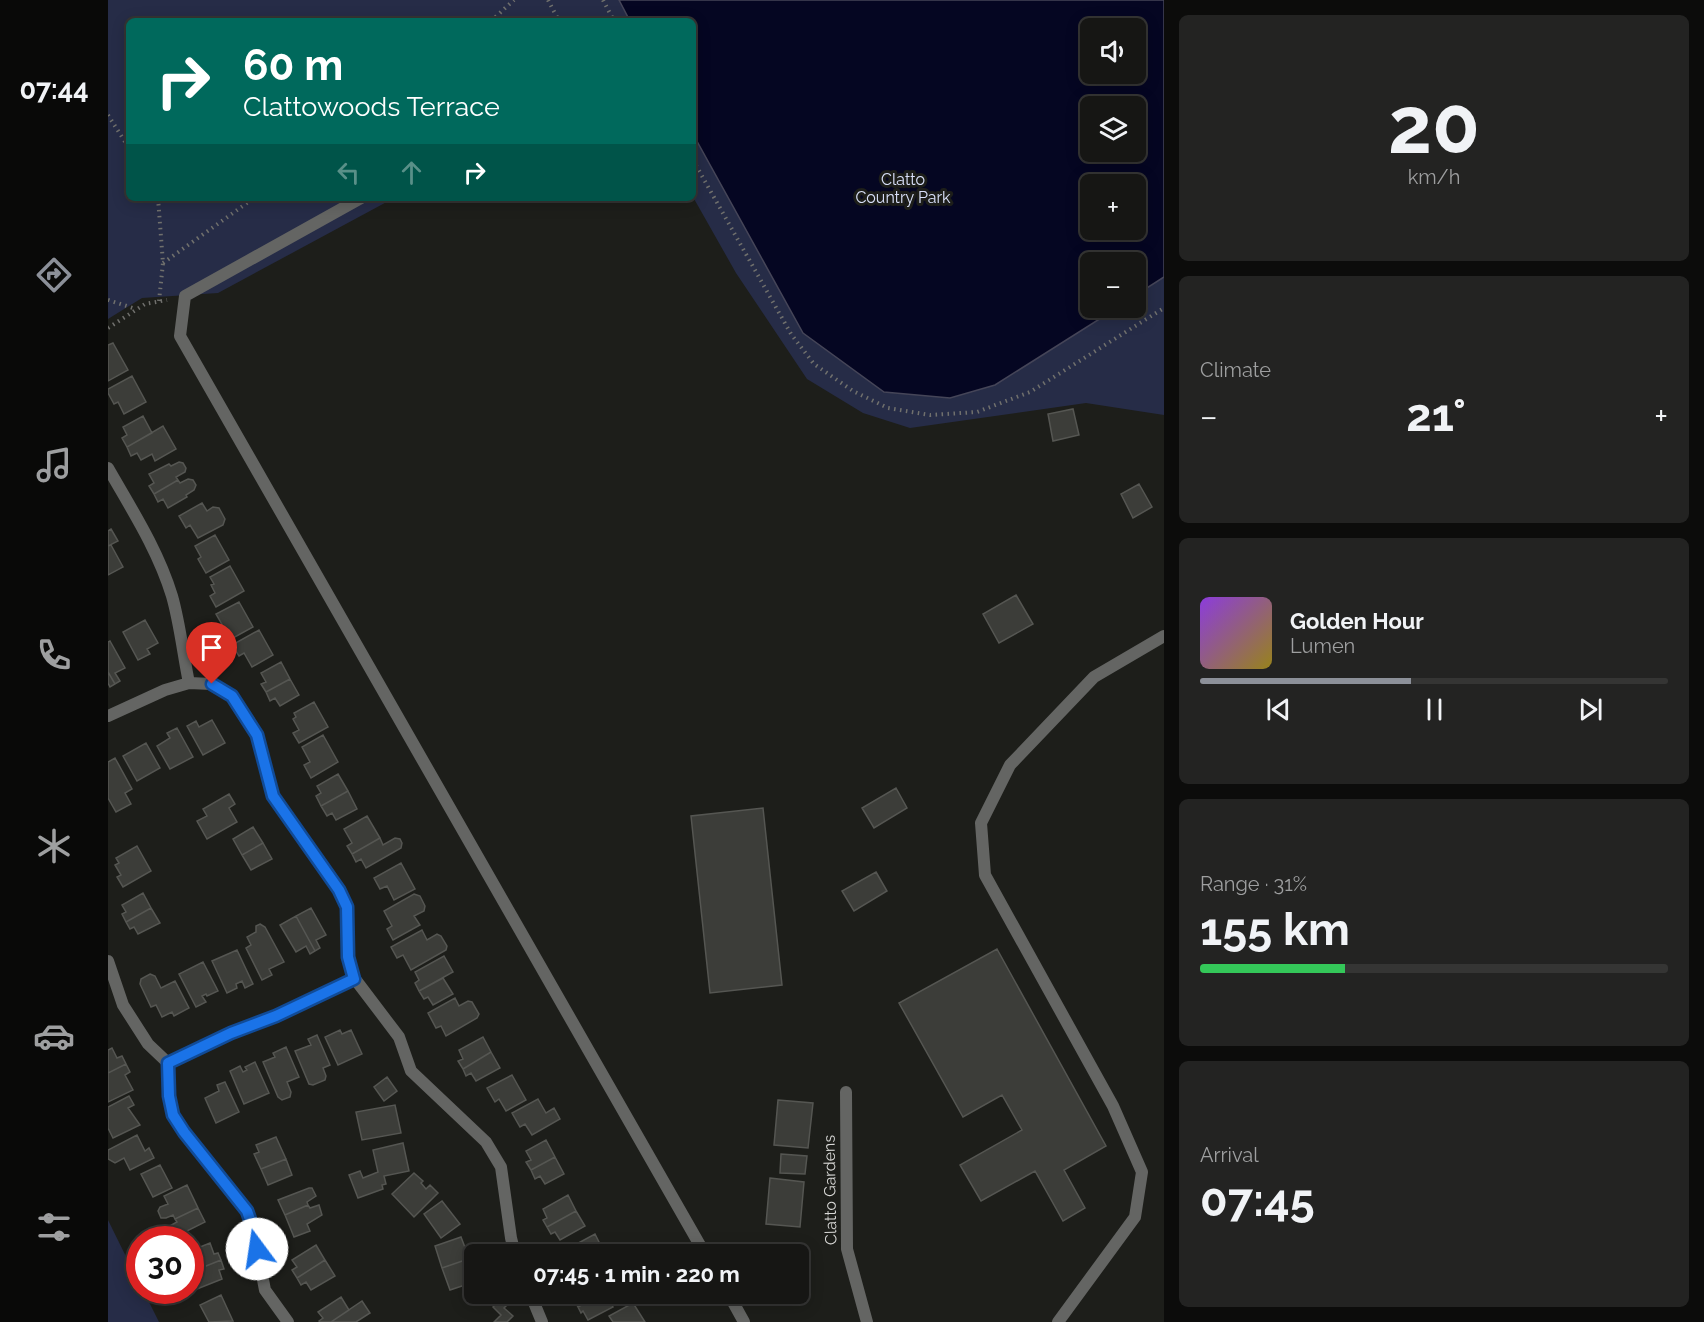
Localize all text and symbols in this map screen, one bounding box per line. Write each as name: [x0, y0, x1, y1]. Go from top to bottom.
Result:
map controls: [1080, 18, 1146, 318]
button: sound: [1080, 18, 1146, 84]
text: 60 m: [243, 41, 343, 90]
icon: right: [144, 42, 222, 120]
text: 07:44: [19, 74, 89, 105]
text: 20: [1388, 80, 1480, 171]
text: Clattowoods Terrace: [243, 91, 500, 122]
button: layers: [1080, 96, 1146, 162]
icon: left: [332, 156, 365, 189]
icon: ahead: [395, 156, 428, 189]
icon: right: [458, 156, 491, 189]
text: km/h: [1408, 165, 1460, 189]
park label: Clatto Country Park: [855, 170, 951, 207]
button: +: [1080, 174, 1146, 240]
button: −: [1080, 252, 1146, 318]
icon: directions: [33, 254, 75, 296]
text: Climate: [1200, 358, 1271, 382]
text: 21°: [1406, 389, 1466, 442]
text: −: [1200, 397, 1218, 436]
text: +: [1654, 397, 1668, 436]
icon: music: [33, 444, 75, 486]
text: Golden Hour: [1290, 608, 1424, 634]
pin: [186, 622, 237, 684]
icon: arrive: [195, 631, 228, 664]
icon: phone: [33, 634, 75, 676]
text: Lumen: [1290, 634, 1355, 658]
icon: previous: [1262, 693, 1295, 726]
icon: pause: [1418, 693, 1451, 726]
icon: next: [1574, 693, 1607, 726]
icon: climate: [33, 825, 75, 867]
text: Range · 31%: [1200, 872, 1307, 896]
text: 155 km: [1200, 903, 1350, 956]
icon: car: [33, 1015, 75, 1057]
street label: Clatto Gardens: [820, 1135, 840, 1245]
text: Arrival: [1200, 1143, 1259, 1167]
text: 07:45: [1200, 1174, 1315, 1227]
icon: filters: [33, 1206, 75, 1248]
position arrow: [225, 1217, 289, 1281]
speed limit sign: 30: [126, 1226, 204, 1304]
text: 07:45 · 1 min · 220 m: [533, 1261, 740, 1287]

